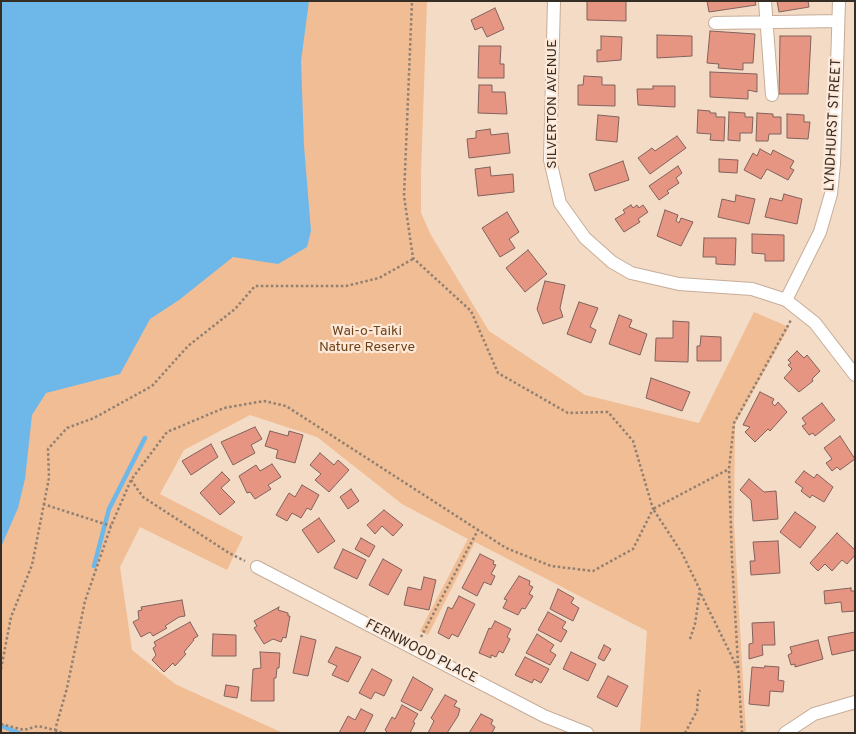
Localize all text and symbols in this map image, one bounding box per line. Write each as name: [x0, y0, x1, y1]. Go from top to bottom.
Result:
street label: SILVERTON AVENUE: [545, 39, 561, 169]
street label: LYNDHURST STREET: [822, 58, 846, 192]
park label: Wai-o-Taiki Nature Reserve: [319, 324, 415, 357]
street label: FERNWOOD PLACE: [362, 617, 480, 687]

